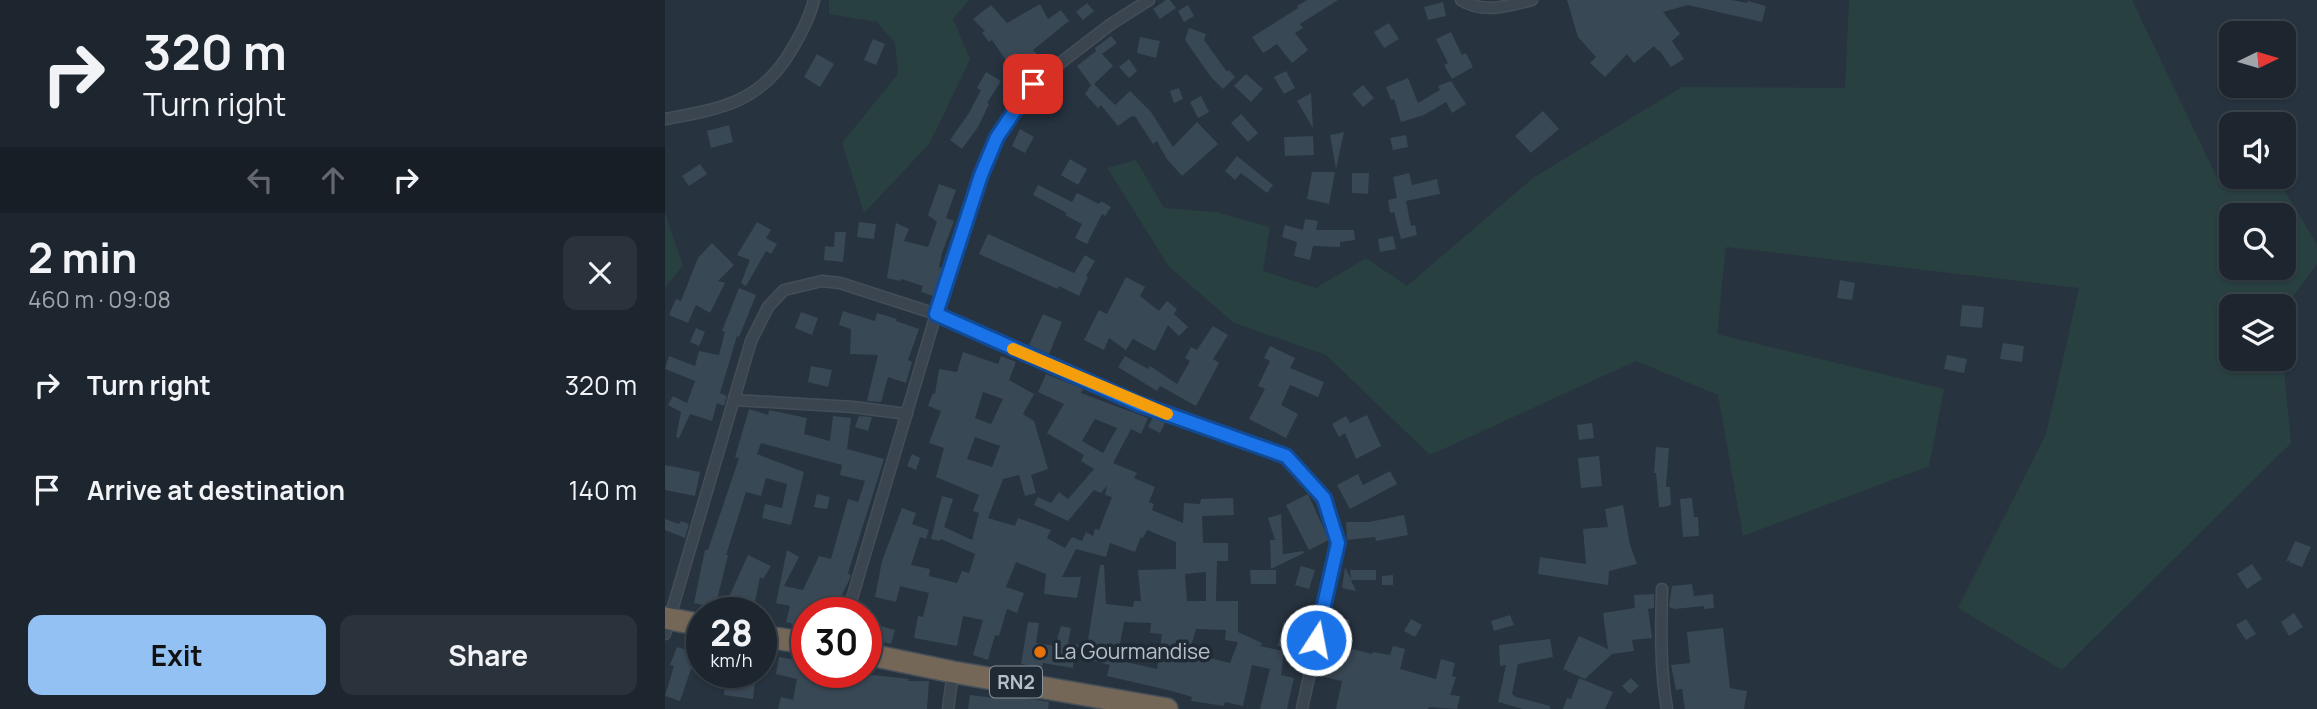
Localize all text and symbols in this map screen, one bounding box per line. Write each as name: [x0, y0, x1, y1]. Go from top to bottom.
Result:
text: 320 m: [143, 18, 287, 85]
north arrow: [2219, 21, 2296, 98]
map controls: [2219, 21, 2296, 371]
icon: right: [28, 28, 119, 119]
pin: [1003, 54, 1063, 114]
icon: arrive: [1014, 65, 1052, 103]
text: Turn right: [143, 82, 286, 126]
button: sound: [2219, 112, 2296, 189]
icon: left: [241, 161, 279, 199]
icon: ahead: [314, 161, 352, 199]
icon: right: [387, 161, 425, 199]
button: search: [2219, 203, 2296, 280]
text: 2 min: [28, 228, 137, 286]
button: close: [563, 236, 637, 310]
text: 460 m · 09:08: [28, 283, 171, 315]
button: layers: [2219, 294, 2296, 371]
icon: right: [28, 366, 66, 404]
text: Turn right: [87, 367, 211, 403]
text: 320 m: [565, 367, 637, 403]
icon: arrive: [28, 471, 66, 509]
text: Arrive at destination: [87, 472, 345, 508]
text: 140 m: [568, 472, 637, 508]
speed limit sign: 30: [791, 597, 882, 688]
position arrow: [1279, 603, 1353, 677]
text: 28: [710, 609, 753, 657]
button: Exit: [28, 615, 326, 695]
button: Share: [340, 615, 637, 695]
place label: La Gourmandise: [1054, 637, 1210, 665]
marker: La Gourmandise: [1032, 644, 1048, 660]
text: km/h: [711, 648, 752, 672]
road number: RN2: [990, 666, 1042, 698]

